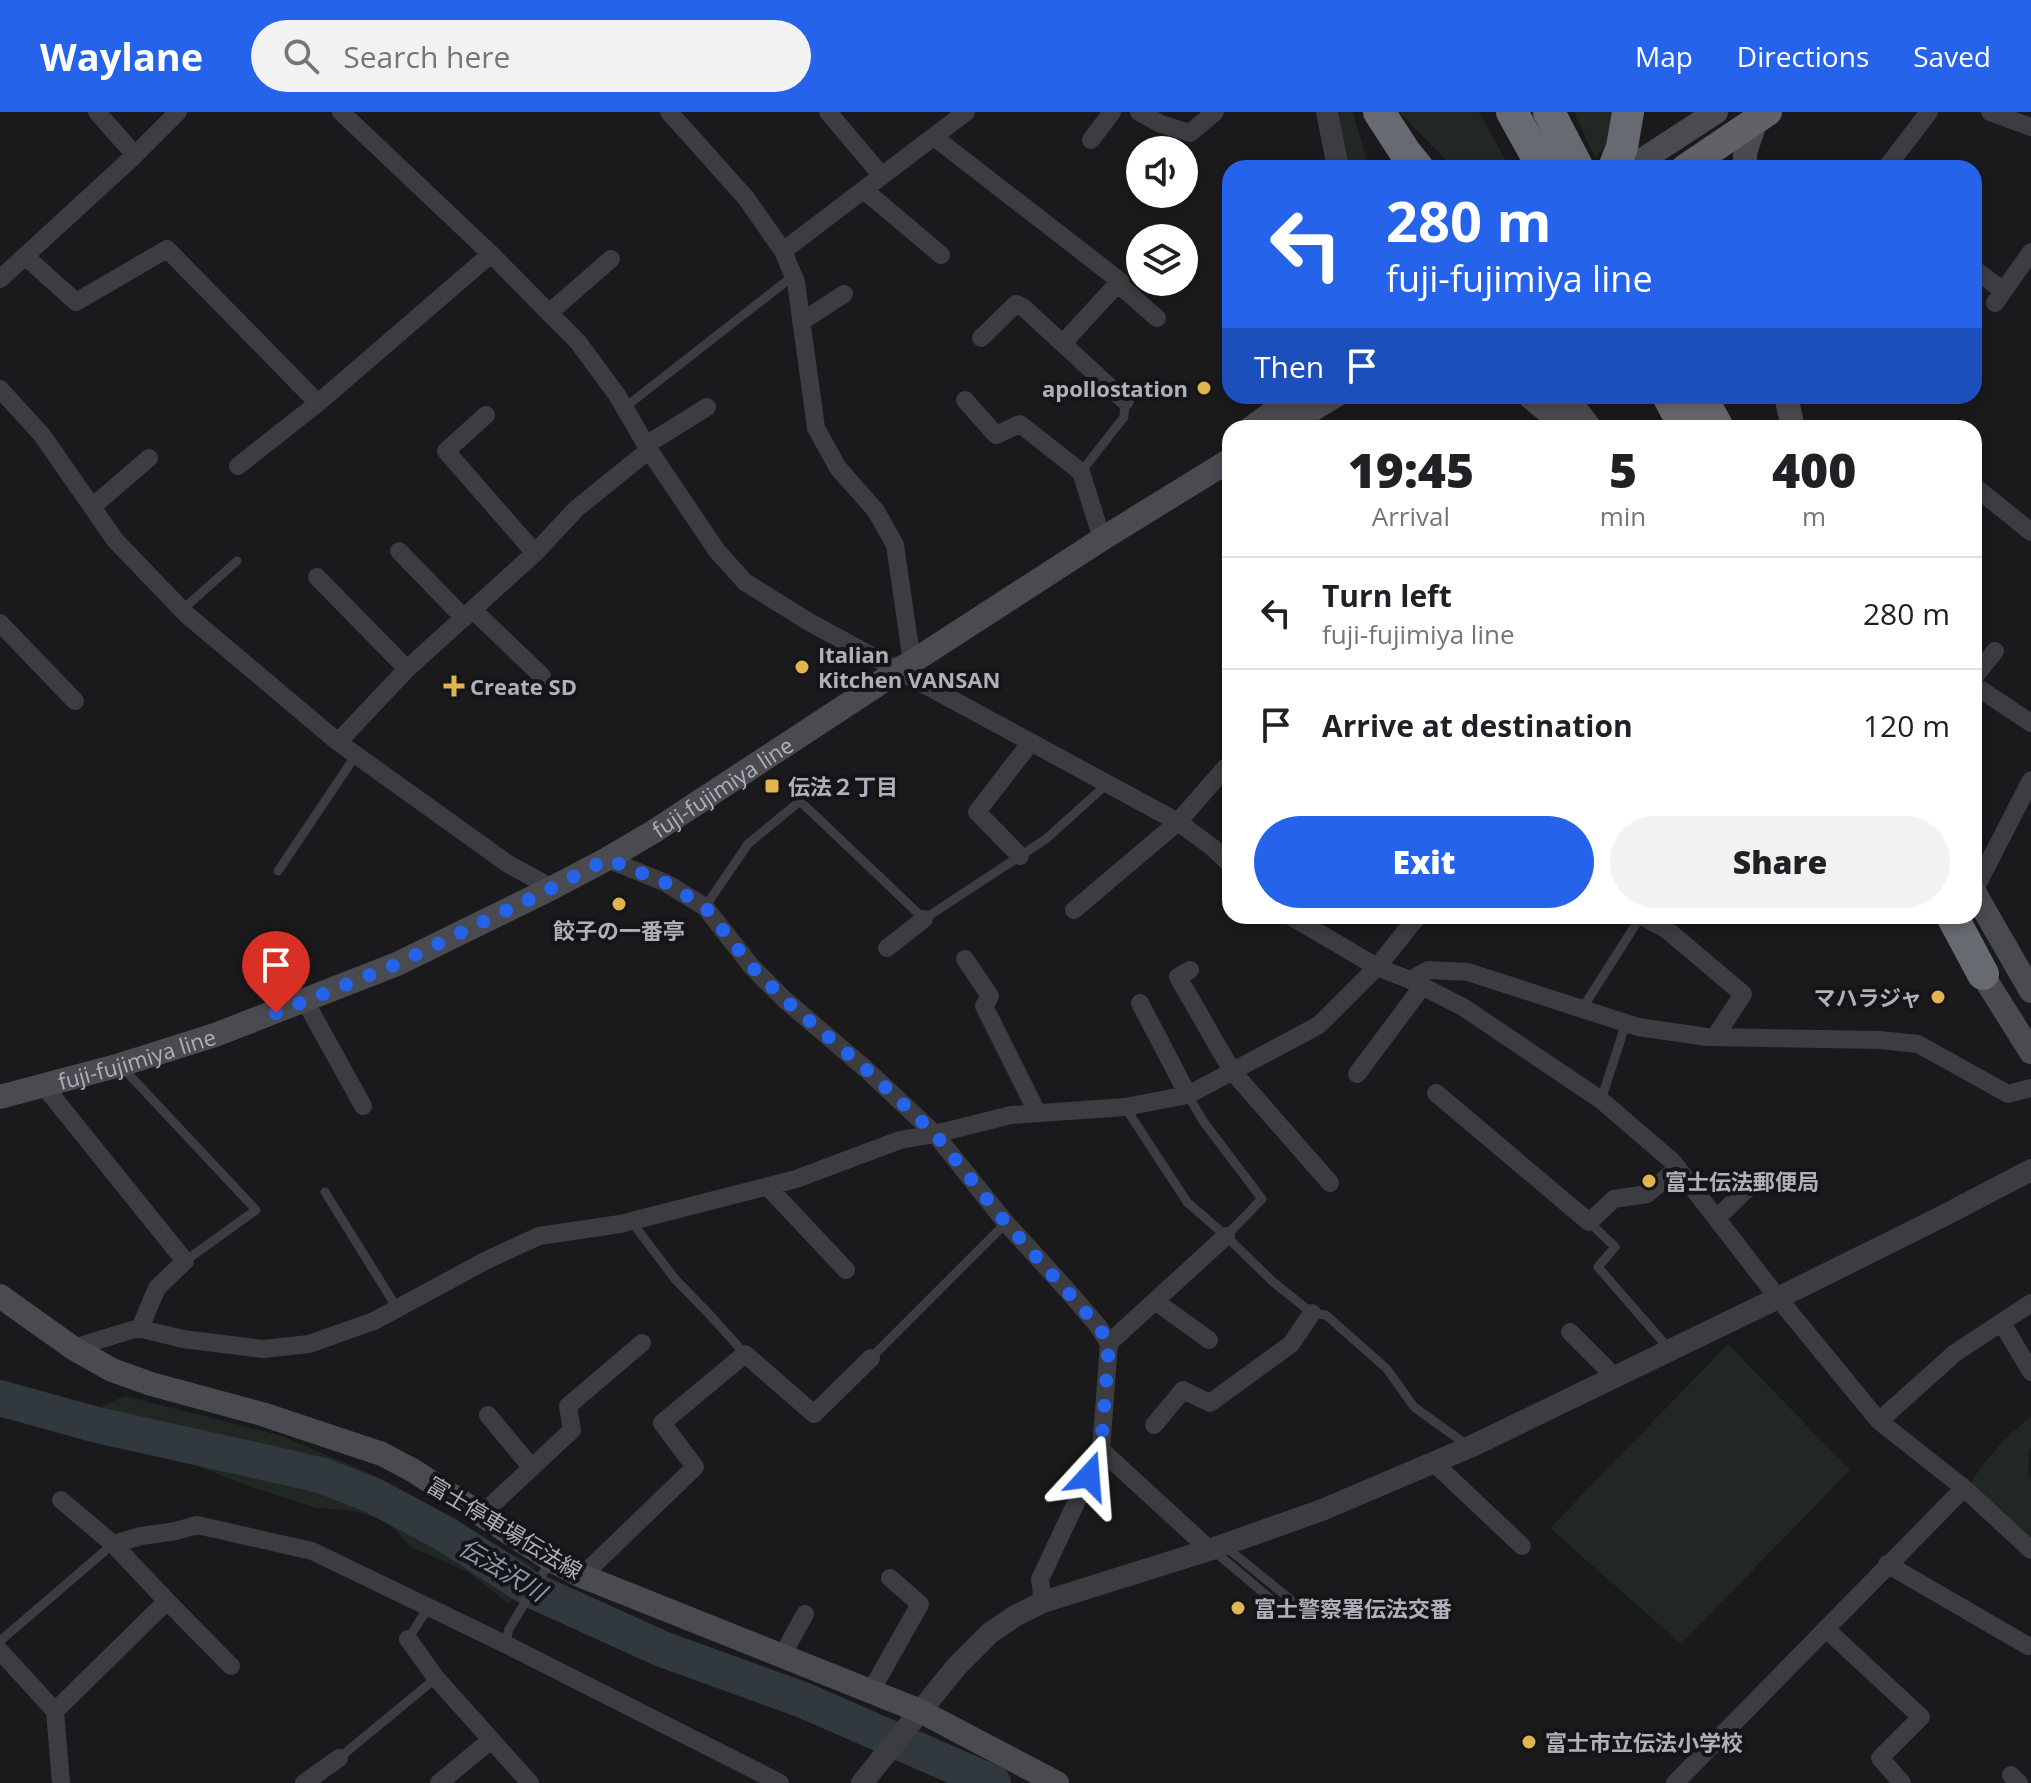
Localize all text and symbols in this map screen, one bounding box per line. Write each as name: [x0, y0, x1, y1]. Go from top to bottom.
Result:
search box: [251, 20, 811, 92]
text: Waylane: [40, 30, 203, 82]
icon: search: [279, 34, 323, 78]
text: Search here: [343, 36, 510, 77]
text: Map: [1635, 37, 1693, 75]
text: Directions: [1737, 37, 1869, 75]
text: Saved: [1913, 37, 1991, 75]
map controls: [1126, 136, 1198, 296]
button: sound: [1126, 136, 1198, 208]
text: 280 m: [1386, 182, 1552, 258]
icon: left: [1254, 192, 1358, 296]
button: layers: [1126, 224, 1198, 296]
text: fuji-fujimiya line: [1386, 254, 1653, 303]
icon: arrive: [1340, 344, 1384, 388]
text: Then: [1254, 346, 1324, 387]
place label: apollostation: [1042, 373, 1188, 403]
marker: apollostation: [1195, 379, 1213, 397]
text: 19:45: [1348, 437, 1474, 502]
text: 5: [1609, 437, 1637, 502]
text: 400: [1772, 437, 1856, 502]
text: Arrival: [1372, 498, 1450, 534]
text: min: [1600, 498, 1646, 534]
text: m: [1802, 498, 1826, 534]
text: Turn left: [1322, 575, 1452, 616]
icon: left: [1254, 591, 1298, 635]
text: 280 m: [1863, 593, 1950, 634]
text: fuji-fujimiya line: [1322, 616, 1515, 652]
place label: Italian Kitchen VANSAN: [818, 639, 1000, 694]
marker: Italian Kitchen VANSAN: [793, 658, 811, 676]
place label: Create SD: [470, 671, 577, 701]
marker: Create SD: [445, 677, 463, 695]
icon: arrive: [1254, 703, 1298, 747]
text: Arrive at destination: [1322, 705, 1633, 746]
text: 120 m: [1863, 705, 1950, 746]
street label: fuji-fujimiya line: [646, 729, 799, 844]
place label: 伝法２丁目: [788, 771, 898, 801]
marker: 伝法２丁目: [763, 777, 781, 795]
button: Exit: [1254, 816, 1594, 908]
button: Share: [1610, 816, 1950, 908]
marker: 餃子の一番亭: [610, 895, 628, 913]
place label: 餃子の一番亭: [553, 915, 685, 945]
pin: [242, 931, 310, 1013]
icon: arrive: [254, 943, 298, 987]
place label: マハラジャ: [1814, 982, 1922, 1012]
marker: マハラジャ: [1929, 988, 1947, 1006]
street label: fuji-fujimiya line: [55, 1021, 219, 1096]
place label: 富士伝法郵便局: [1665, 1166, 1819, 1196]
marker: 富士伝法郵便局: [1640, 1172, 1658, 1190]
position arrow: [1047, 1434, 1131, 1518]
street label: 富士停車場伝法線: [422, 1469, 588, 1585]
water label: 伝法沢川: [453, 1530, 555, 1609]
place label: 富士警察署伝法交番: [1254, 1593, 1452, 1623]
marker: 富士警察署伝法交番: [1229, 1599, 1247, 1617]
place label: 富士市立伝法小学校: [1545, 1727, 1743, 1757]
marker: 富士市立伝法小学校: [1520, 1733, 1538, 1751]

